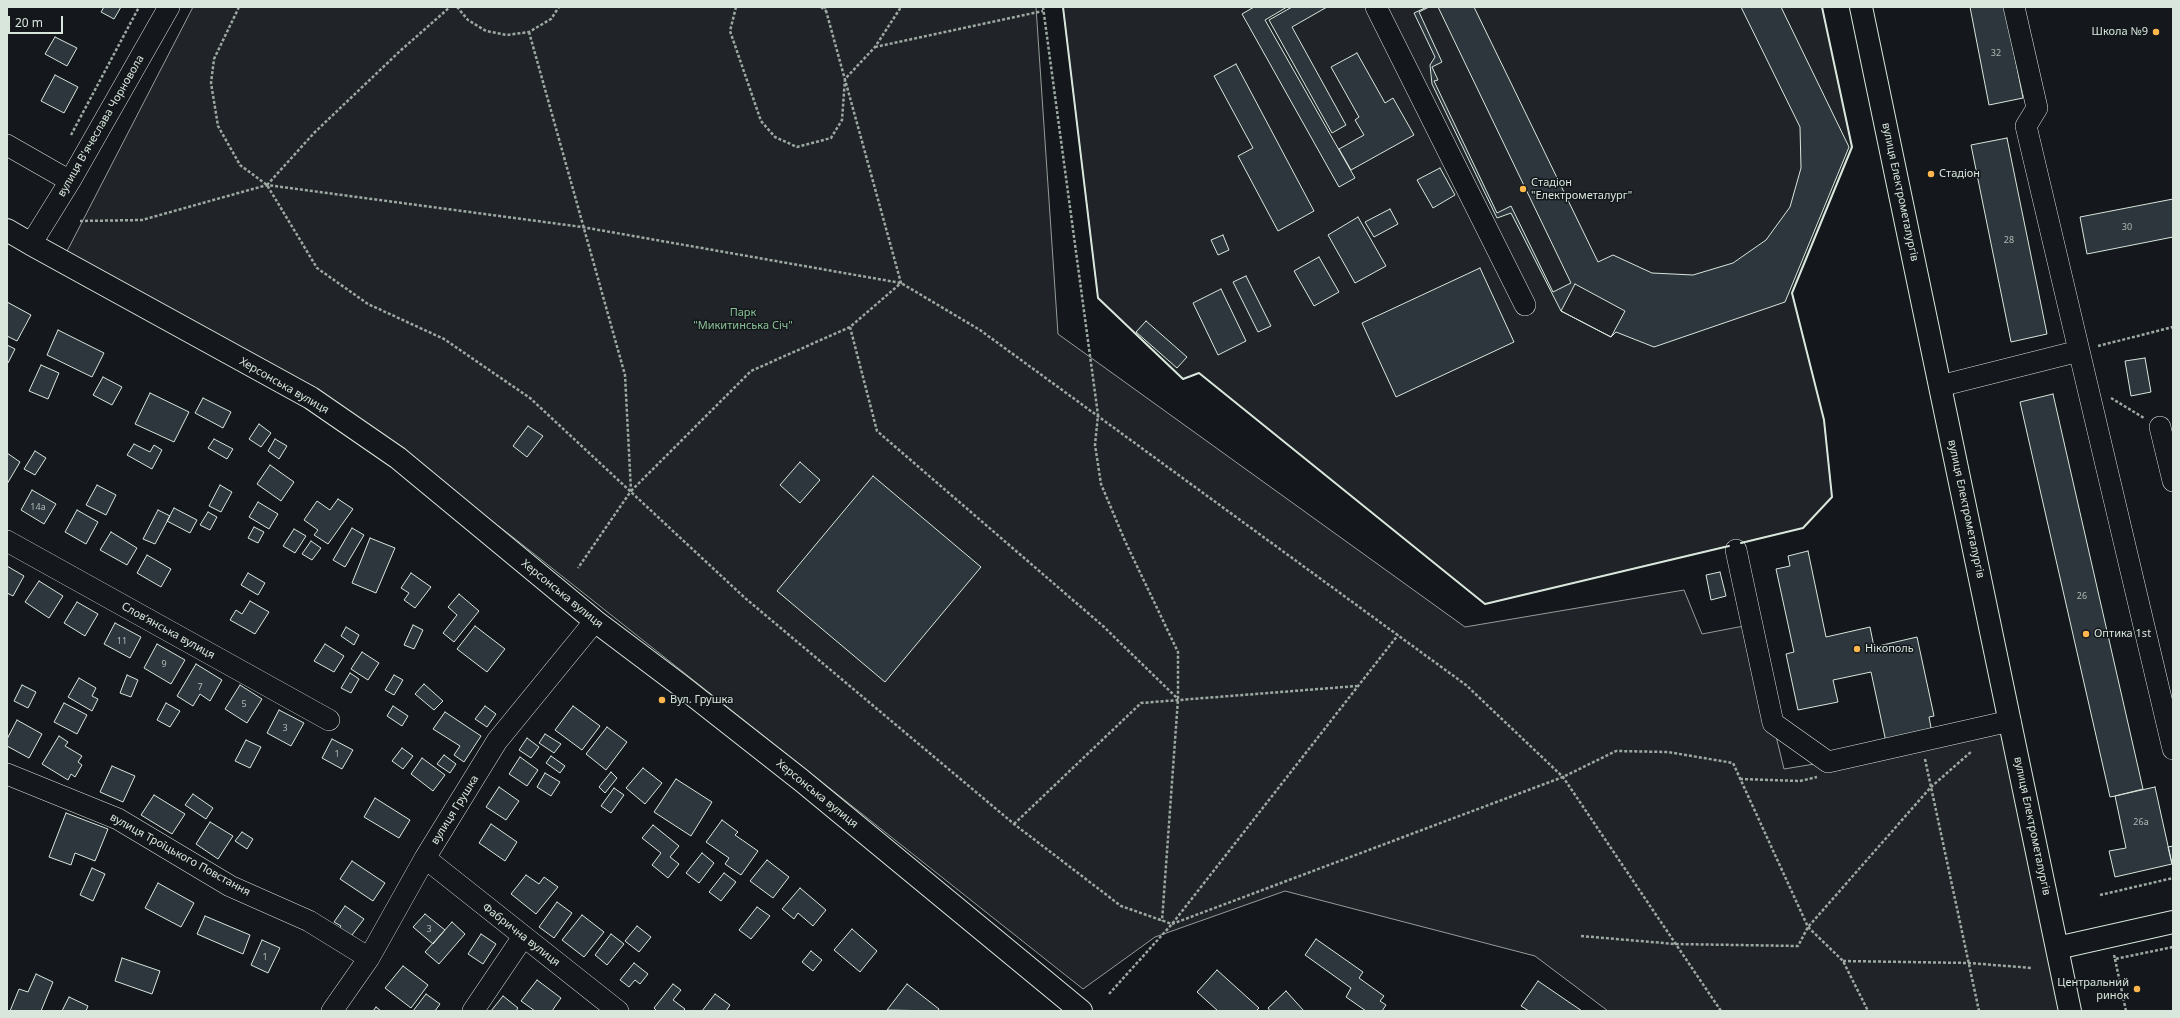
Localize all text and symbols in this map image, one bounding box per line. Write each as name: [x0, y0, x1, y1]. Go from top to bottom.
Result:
scale bar: [10, 8, 65, 34]
text: 20 m: [15, 14, 43, 31]
place label: Школа №9: [2092, 25, 2148, 39]
marker: Школа №9: [2151, 27, 2161, 37]
house number: 32: [1991, 48, 2001, 58]
street label: вулиця В'ячеслава Чорновола: [55, 53, 147, 199]
street label: вулиця Електрометалургів: [1879, 121, 1921, 263]
place label: Стадіон: [1939, 167, 1980, 181]
marker: Стадіон: [1926, 169, 1936, 179]
place label: Стадіон "Електрометалург": [1531, 176, 1632, 202]
marker: Стадіон "Електрометалург": [1518, 184, 1528, 194]
house number: 30: [2122, 222, 2132, 232]
house number: 28: [2004, 235, 2014, 245]
park label: Парк "Микитинська Січ": [693, 306, 793, 332]
street label: Херсонська вулиця: [237, 355, 331, 417]
street label: вулиця Електрометалургів: [1945, 438, 1987, 580]
house number: 14а: [30, 502, 46, 512]
street label: Херсонська вулиця: [519, 557, 605, 631]
house number: 26: [2077, 591, 2087, 601]
street label: Словʼянська вулиця: [119, 600, 217, 662]
place label: Оптика 1st: [2094, 627, 2151, 641]
marker: Оптика 1st: [2081, 629, 2091, 639]
house number: 11: [117, 636, 127, 646]
place label: Нікополь: [1865, 642, 1914, 656]
marker: Нікополь: [1852, 644, 1862, 654]
house number: 9: [161, 659, 167, 669]
house number: 7: [197, 682, 203, 692]
place label: Вул. Грушка: [670, 693, 733, 707]
marker: Вул. Грушка: [657, 695, 667, 705]
house number: 5: [241, 699, 247, 709]
house number: 3: [282, 723, 288, 733]
house number: 1: [334, 749, 340, 759]
street label: вулиця Електрометалургів: [2011, 755, 2053, 897]
street label: Херсонська вулиця: [774, 757, 860, 831]
street label: вулиця Грушка: [428, 773, 482, 847]
street label: вулиця Троїцького Повстання: [107, 811, 253, 899]
house number: 26а: [2133, 817, 2149, 827]
street label: Фабрична вулиця: [480, 901, 562, 969]
house number: 3: [426, 924, 432, 934]
house number: 1: [262, 952, 268, 962]
place label: Центральний ринок: [2057, 976, 2129, 1002]
marker: Центральний ринок: [2132, 984, 2142, 994]

